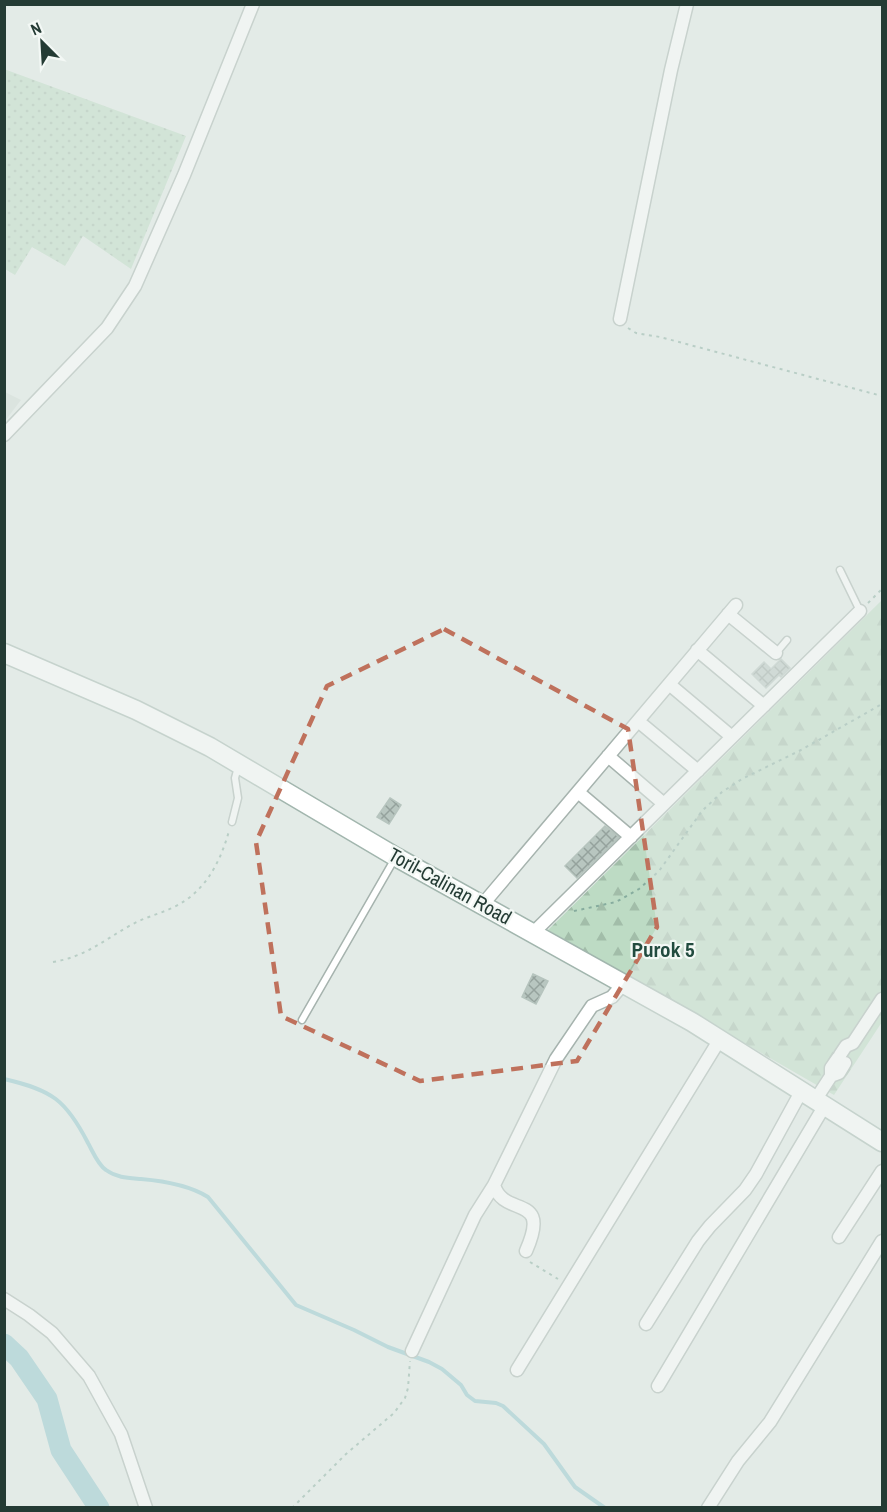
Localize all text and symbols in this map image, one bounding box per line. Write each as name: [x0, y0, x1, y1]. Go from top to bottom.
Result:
north arrow: [12, 12, 72, 72]
text: N: [27, 16, 45, 40]
street label: Toril-Calinan Road: [384, 841, 517, 931]
district label: Purok 5: [631, 935, 695, 964]

